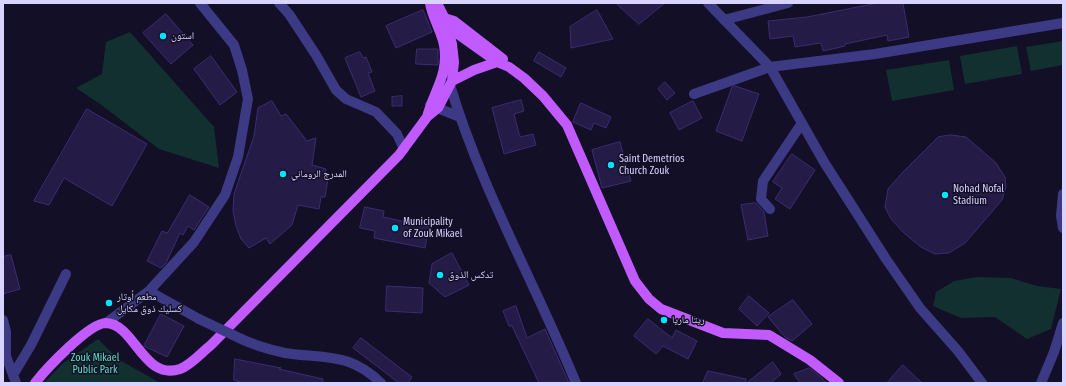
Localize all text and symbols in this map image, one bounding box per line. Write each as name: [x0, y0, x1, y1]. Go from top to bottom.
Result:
place label: استون: [171, 30, 194, 42]
marker: استون: [158, 31, 168, 41]
place label: Saint Demetrios Church Zouk: [619, 153, 684, 176]
marker: Saint Demetrios Church Zouk: [606, 160, 616, 170]
place label: المدرج الروماني: [291, 168, 347, 180]
marker: المدرج الروماني: [278, 169, 288, 179]
place label: Nohad Nofal Stadium: [953, 183, 1004, 206]
marker: Nohad Nofal Stadium: [940, 190, 950, 200]
place label: Municipality of Zouk Mikael: [403, 216, 462, 240]
marker: Municipality of Zouk Mikael: [390, 223, 400, 233]
place label: تدكس الذوق: [448, 269, 493, 281]
marker: تدكس الذوق: [435, 270, 445, 280]
place label: مطعم أوتار كسليك ذوق مكايل: [117, 291, 182, 314]
marker: مطعم أوتار كسليك ذوق مكايل: [104, 298, 114, 308]
place label: ريتا ماريا: [672, 314, 705, 326]
marker: ريتا ماريا: [659, 315, 669, 325]
park label: Zouk Mikael Public Park: [71, 352, 119, 376]

